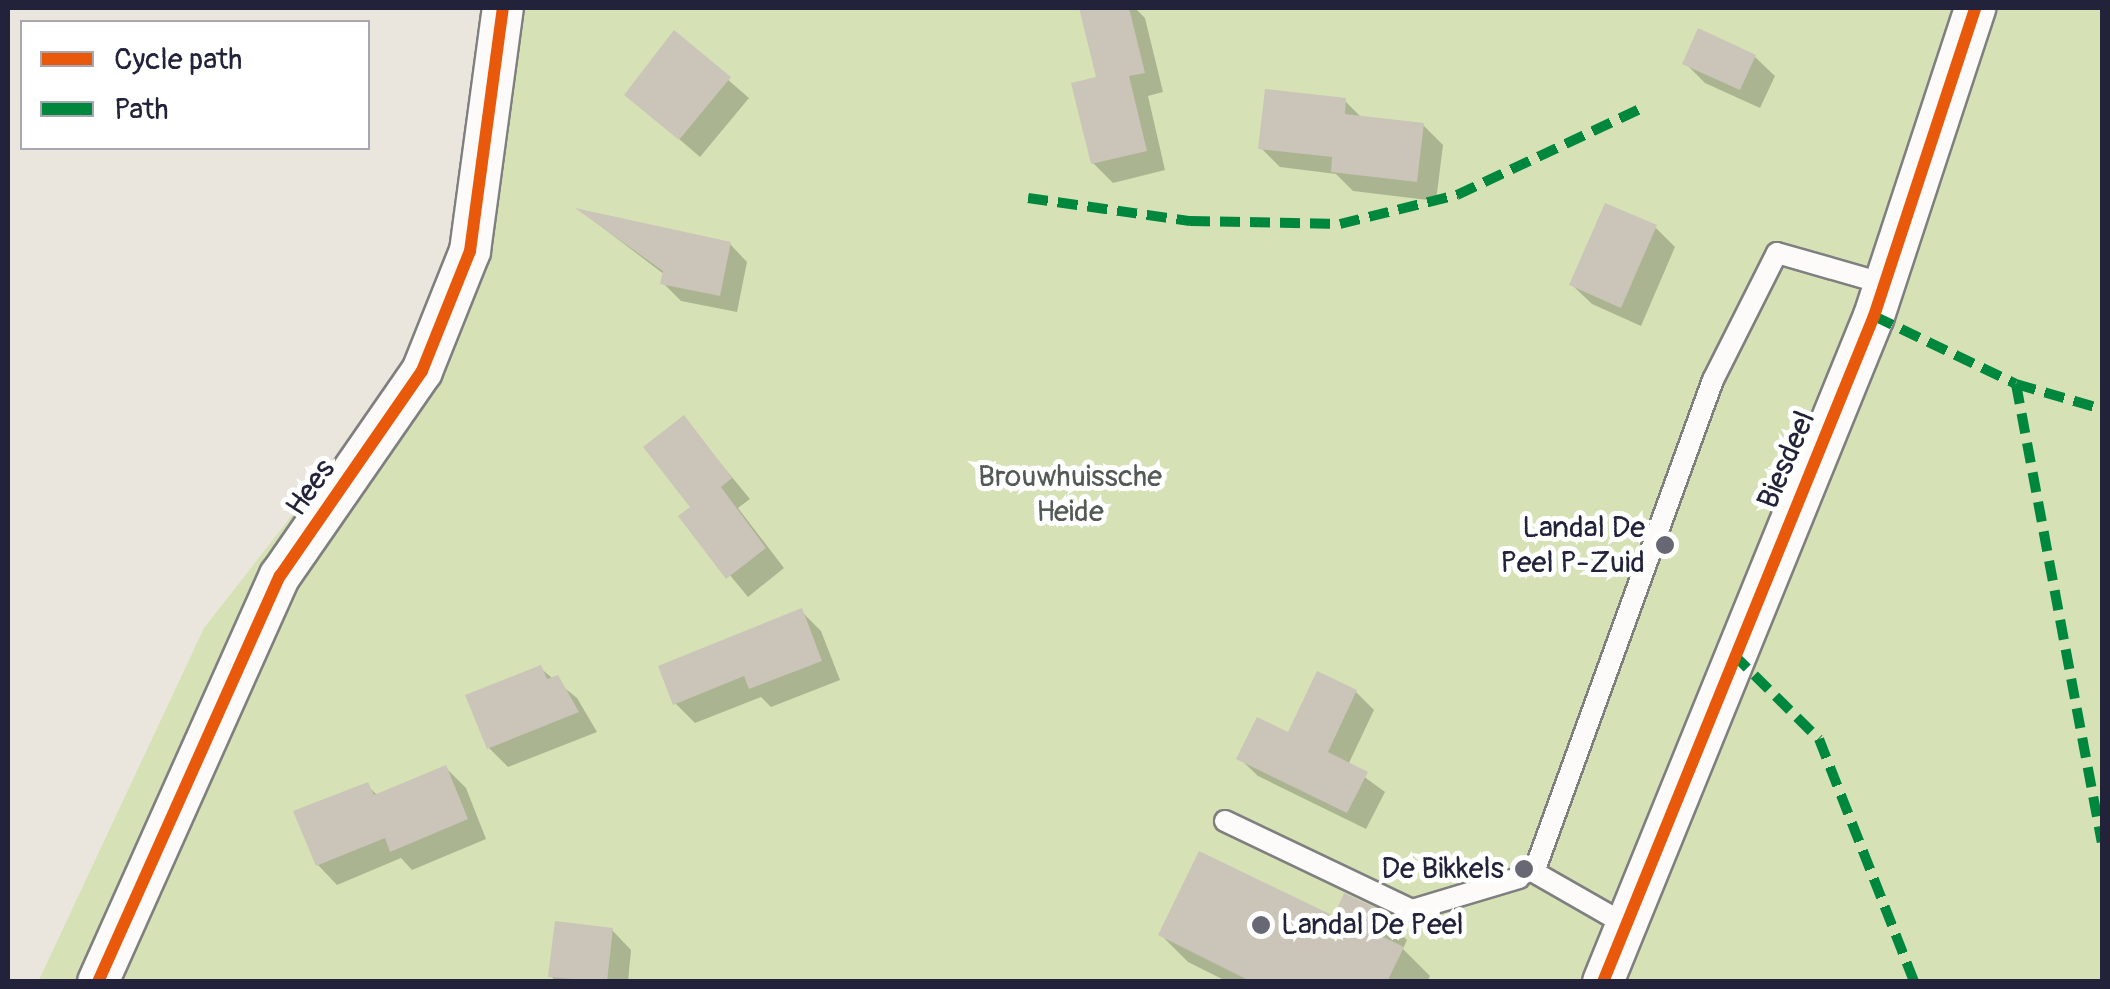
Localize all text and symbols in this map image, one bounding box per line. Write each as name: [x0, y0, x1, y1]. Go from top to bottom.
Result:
legend: [20, 20, 370, 150]
text: Cycle path: [114, 41, 242, 78]
text: Path: [114, 91, 169, 128]
street label: Biesdeel: [1750, 406, 1824, 514]
street label: Hees: [279, 453, 343, 523]
park label: Brouwhuissche Heide: [978, 459, 1162, 530]
place label: Landal De Peel P-Zuid: [1500, 510, 1645, 580]
marker: Landal De Peel P-Zuid: [1654, 534, 1676, 556]
place label: De Bikkels: [1381, 851, 1504, 887]
marker: De Bikkels: [1513, 858, 1535, 880]
place label: Landal De Peel: [1281, 907, 1464, 943]
marker: Landal De Peel: [1250, 914, 1272, 936]

